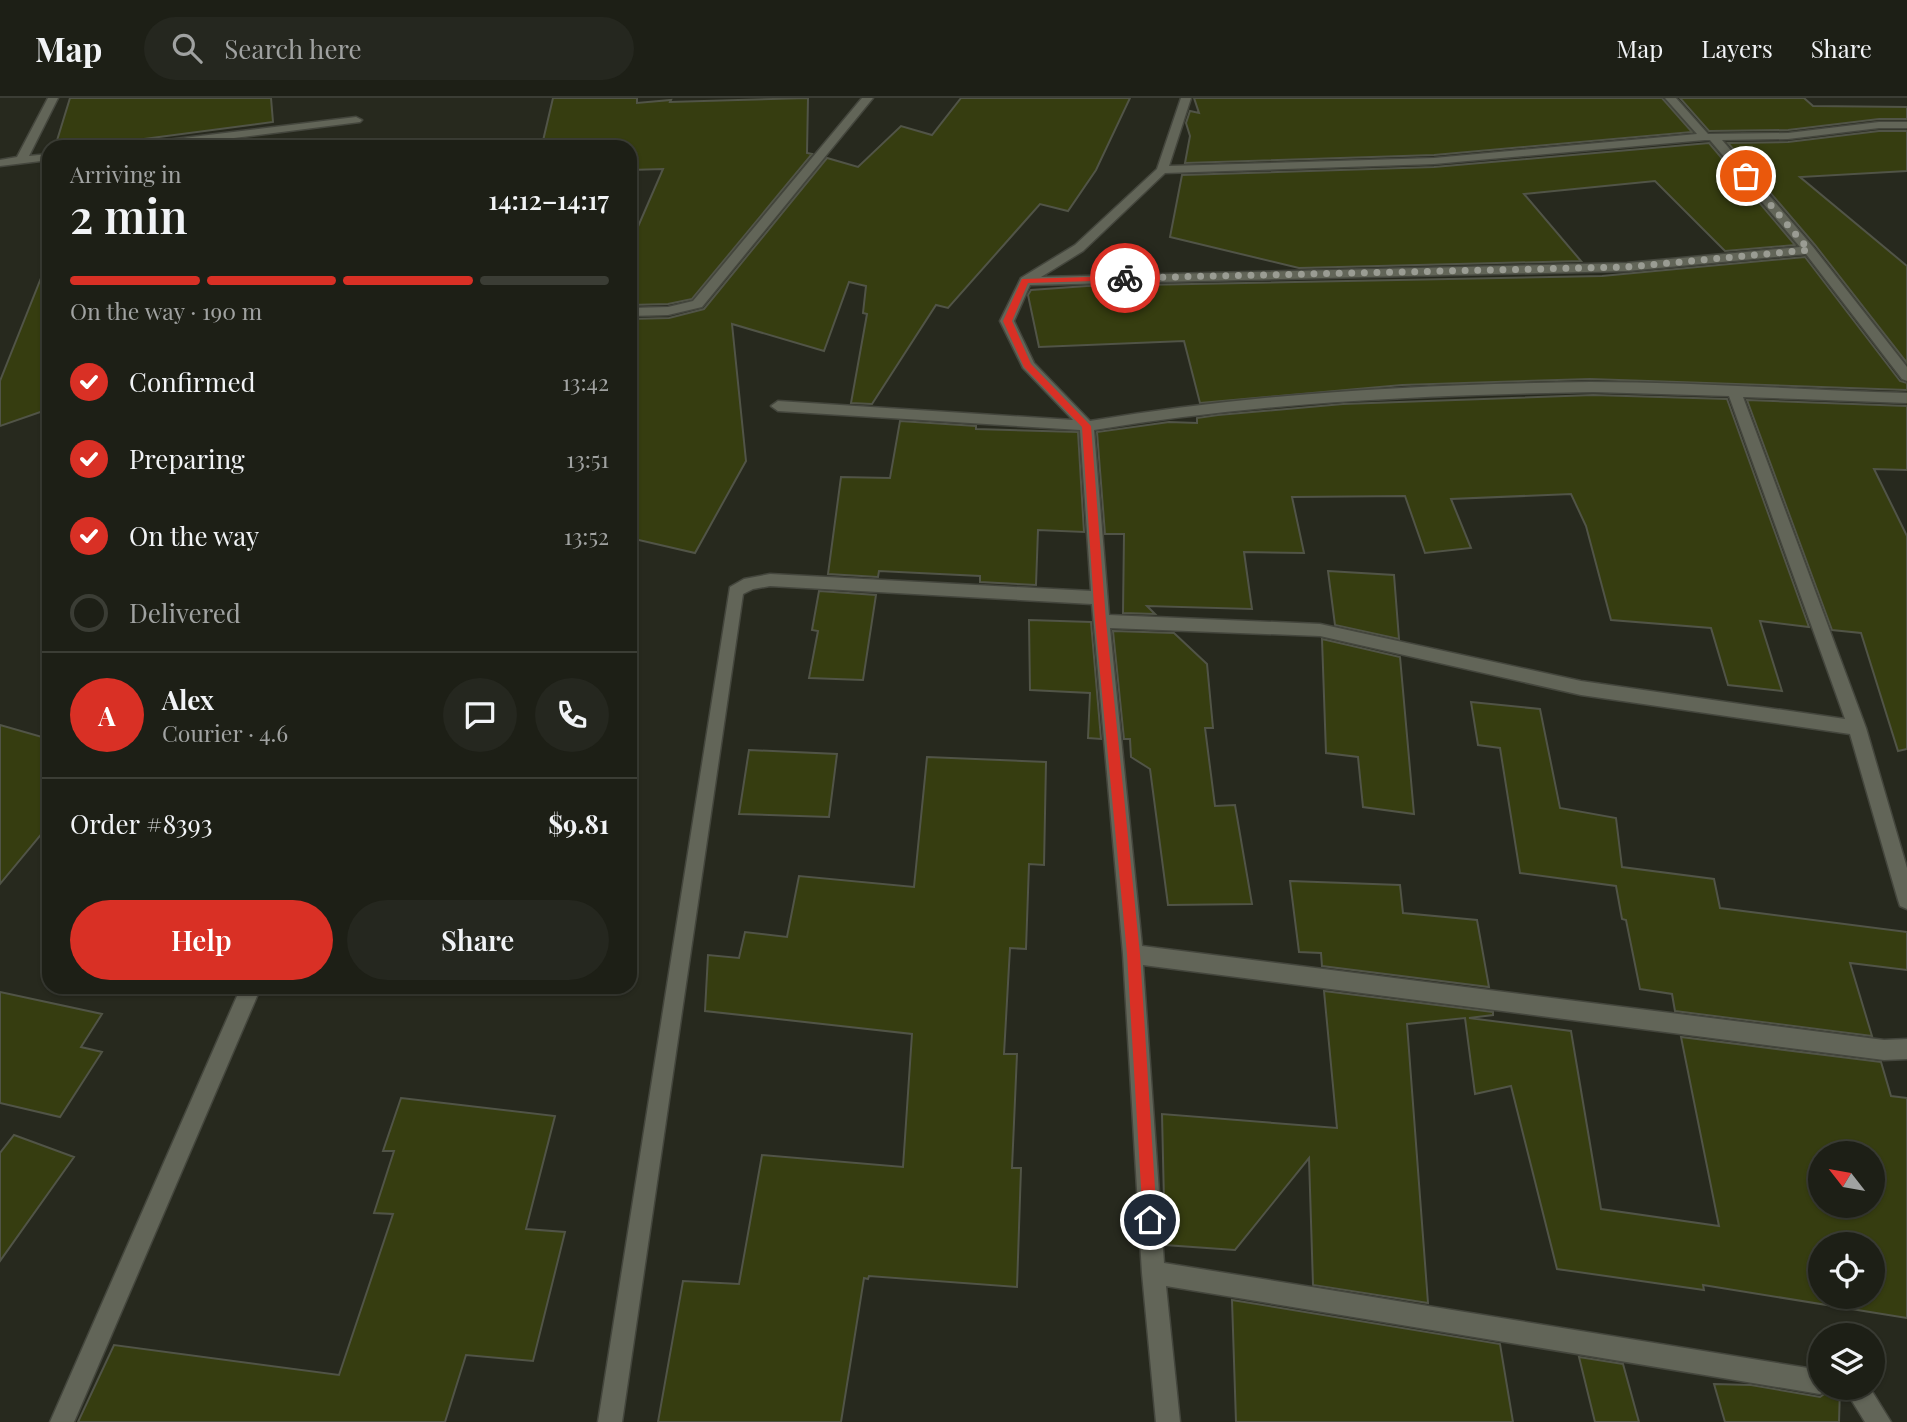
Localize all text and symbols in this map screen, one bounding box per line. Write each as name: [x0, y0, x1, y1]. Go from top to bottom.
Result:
search box: [144, 17, 634, 80]
text: Map: [35, 26, 102, 70]
icon: search: [168, 29, 206, 67]
text: Search here: [224, 31, 362, 66]
text: Map: [1617, 32, 1663, 64]
text: Layers: [1701, 32, 1773, 64]
text: Share: [1811, 32, 1872, 64]
pin: [1716, 146, 1776, 206]
icon: bag: [1727, 157, 1765, 195]
text: Arriving in: [70, 158, 182, 189]
text: 14:12–14:17: [488, 182, 609, 217]
text: 2 min: [70, 184, 188, 246]
courier: [1090, 243, 1160, 313]
icon: bike: [1106, 259, 1144, 297]
text: On the way · 190 m: [70, 295, 262, 326]
icon: check: [70, 363, 108, 401]
text: Confirmed: [129, 364, 256, 399]
text: 13:42: [562, 366, 609, 397]
icon: check: [70, 440, 108, 478]
text: Preparing: [129, 441, 245, 476]
text: 13:51: [566, 443, 609, 474]
icon: check: [70, 517, 108, 555]
text: On the way: [129, 518, 259, 553]
text: 13:52: [564, 520, 609, 551]
text: Delivered: [129, 595, 241, 630]
button: chat: [443, 678, 517, 752]
button: phone: [535, 678, 609, 752]
text: Alex: [162, 682, 214, 717]
text: A: [98, 698, 116, 733]
text: Courier · 4.6: [162, 717, 288, 748]
text: Order #8393: [70, 806, 213, 841]
text: $9.81: [548, 806, 609, 841]
button: Help: [70, 900, 333, 980]
button: Share: [347, 900, 609, 980]
north arrow: [1808, 1141, 1885, 1218]
map controls: [1808, 1141, 1885, 1400]
pin: [1120, 1190, 1180, 1250]
icon: home: [1131, 1201, 1169, 1239]
button: locate: [1808, 1232, 1885, 1309]
button: layers: [1808, 1323, 1885, 1400]

